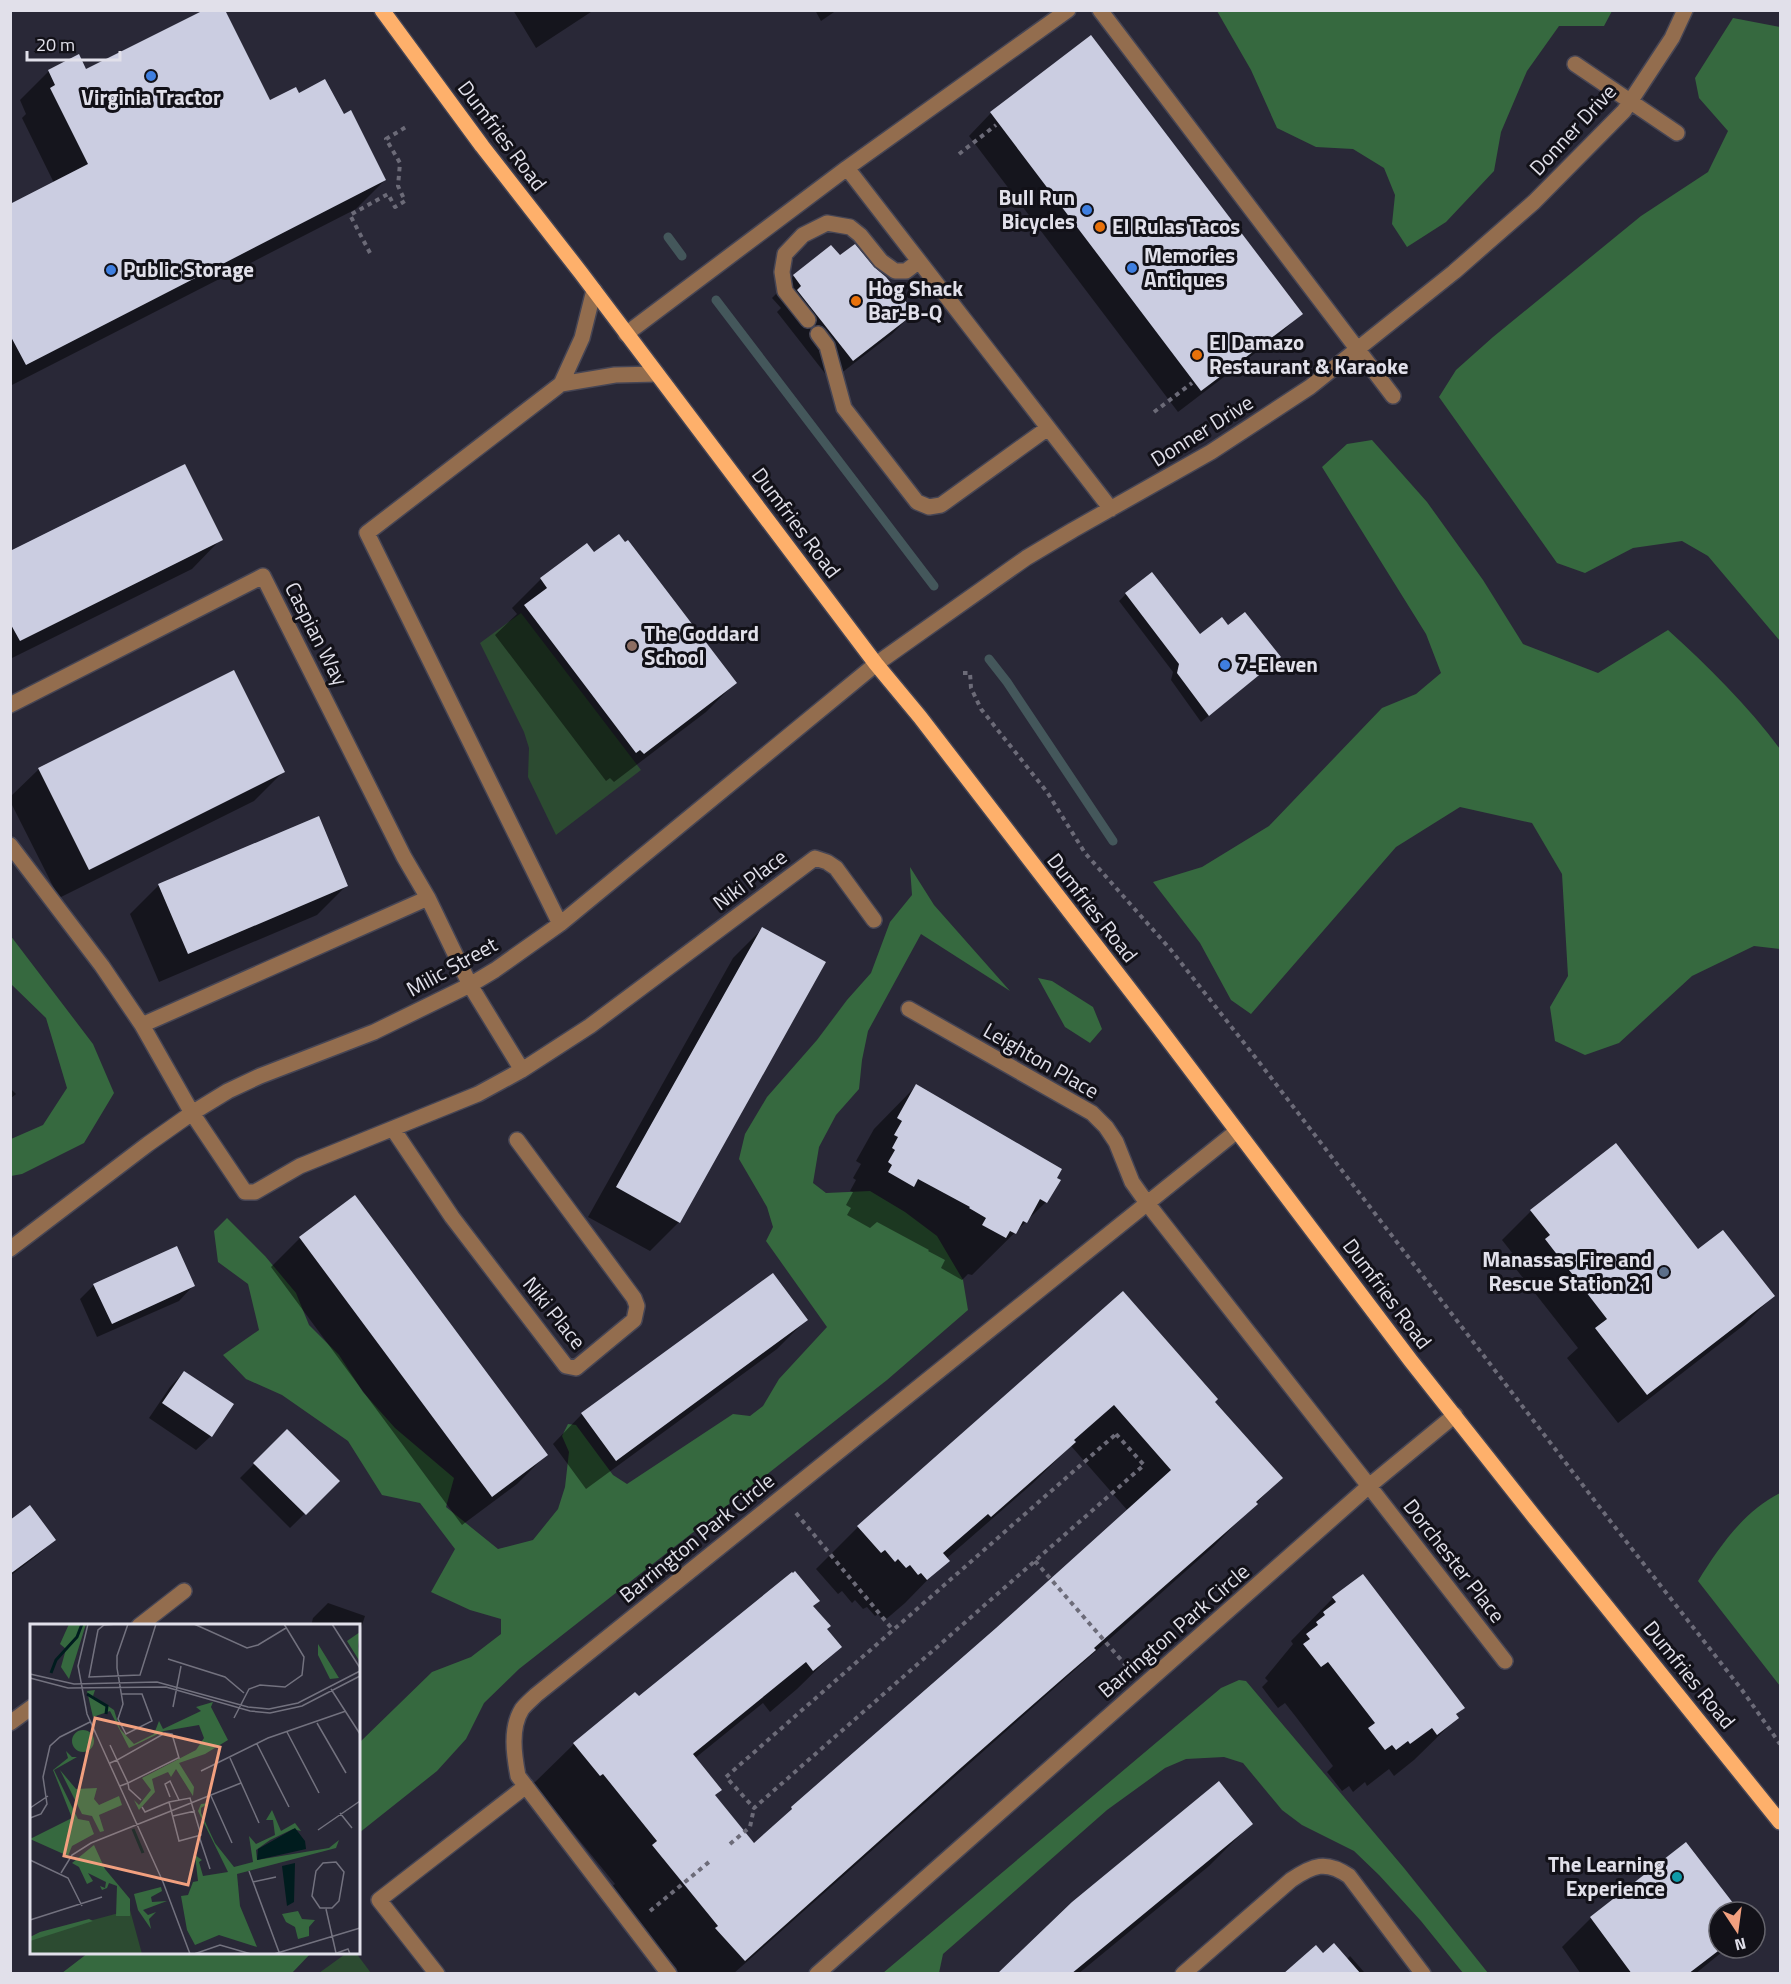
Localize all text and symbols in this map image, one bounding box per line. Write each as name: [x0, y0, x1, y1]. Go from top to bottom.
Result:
scale bar: [27, 24, 120, 62]
text: 20 m: [36, 31, 75, 58]
marker: Virginia Tractor: [144, 69, 158, 83]
street label: Dumfries Road: [450, 73, 555, 198]
street label: Donner Drive: [1521, 76, 1623, 183]
place label: Virginia Tractor: [81, 81, 221, 113]
place label: Bull Run Bicycles: [998, 181, 1075, 237]
marker: Bull Run Bicycles: [1080, 203, 1094, 217]
place label: El Rulas Tacos: [1112, 210, 1240, 242]
marker: El Rulas Tacos: [1093, 220, 1107, 234]
place label: Memories Antiques: [1144, 239, 1235, 295]
place label: Public Storage: [123, 253, 254, 285]
marker: Memories Antiques: [1125, 261, 1139, 275]
marker: Public Storage: [104, 263, 118, 277]
place label: Hog Shack Bar-B-Q: [868, 272, 963, 328]
marker: Hog Shack Bar-B-Q: [849, 294, 863, 308]
place label: El Damazo Restaurant & Karaoke: [1209, 326, 1408, 382]
marker: El Damazo Restaurant & Karaoke: [1190, 348, 1204, 362]
street label: Donner Drive: [1144, 386, 1259, 474]
street label: Dumfries Road: [744, 460, 849, 585]
street label: Caspian Way: [277, 576, 357, 691]
place label: The Goddard School: [644, 617, 759, 673]
marker: The Goddard School: [625, 639, 639, 653]
place label: 7-Eleven: [1237, 648, 1318, 680]
marker: 7-Eleven: [1218, 658, 1232, 672]
street label: Niki Place: [706, 841, 793, 918]
street label: Dumfries Road: [1040, 846, 1146, 969]
street label: Milic Street: [400, 928, 503, 1004]
street label: Leighton Place: [978, 1014, 1105, 1106]
street label: Dumfries Road: [1335, 1231, 1440, 1356]
place label: Manassas Fire and Rescue Station 21: [1482, 1243, 1652, 1299]
marker: Manassas Fire and Rescue Station 21: [1657, 1265, 1671, 1279]
street label: Niki Place: [515, 1269, 594, 1356]
street label: Barrington Park Circle: [612, 1465, 781, 1610]
street label: Dorchester Place: [1396, 1492, 1514, 1629]
street label: Barrington Park Circle: [1091, 1555, 1256, 1705]
street label: Dumfries Road: [1636, 1613, 1744, 1736]
inset map: [30, 1624, 360, 1954]
place label: The Learning Experience: [1548, 1848, 1665, 1904]
marker: The Learning Experience: [1670, 1870, 1684, 1884]
north arrow: [1707, 1900, 1767, 1960]
text: N: [1732, 1932, 1748, 1958]

